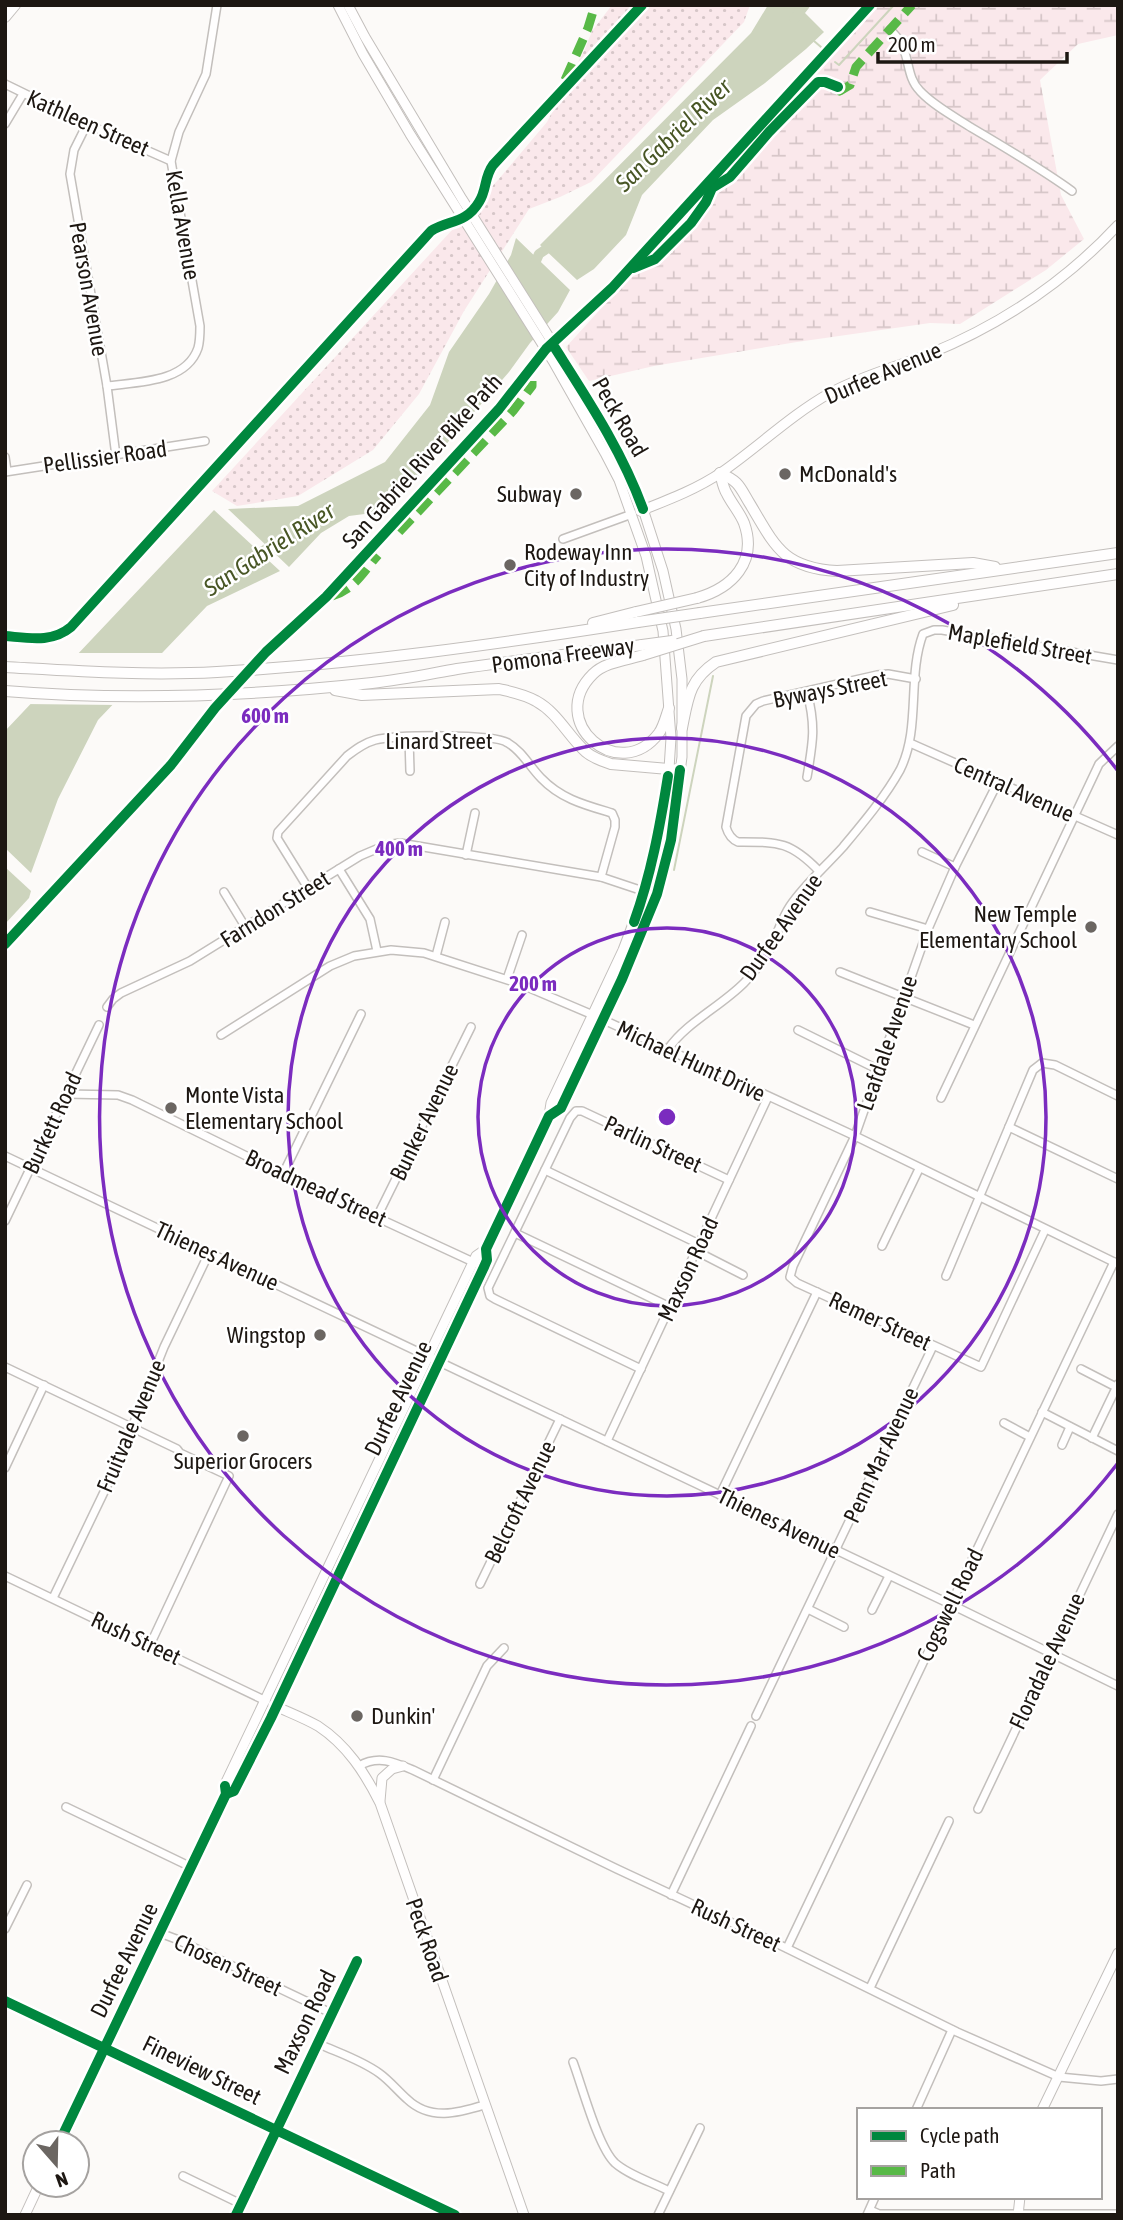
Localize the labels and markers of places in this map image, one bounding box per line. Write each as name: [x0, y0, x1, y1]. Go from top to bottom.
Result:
place label: McDonald's: [799, 461, 897, 487]
marker: McDonald's: [777, 466, 793, 482]
place label: Subway: [497, 481, 562, 507]
marker: Subway: [568, 486, 584, 502]
place label: Rodeway Inn City of Industry: [524, 539, 649, 591]
marker: Rodeway Inn City of Industry: [502, 557, 518, 573]
place label: New Temple Elementary School: [919, 901, 1077, 953]
marker: New Temple Elementary School: [1083, 919, 1099, 935]
place label: Monte Vista Elementary School: [185, 1082, 343, 1134]
marker: Monte Vista Elementary School: [163, 1100, 179, 1116]
centre of rings: [655, 1105, 679, 1129]
place label: Wingstop: [227, 1322, 306, 1348]
marker: Wingstop: [312, 1327, 328, 1343]
marker: Superior Grocers: [235, 1428, 251, 1444]
place label: Superior Grocers: [174, 1448, 312, 1474]
place label: Dunkin': [371, 1703, 435, 1729]
marker: Dunkin': [349, 1708, 365, 1724]

